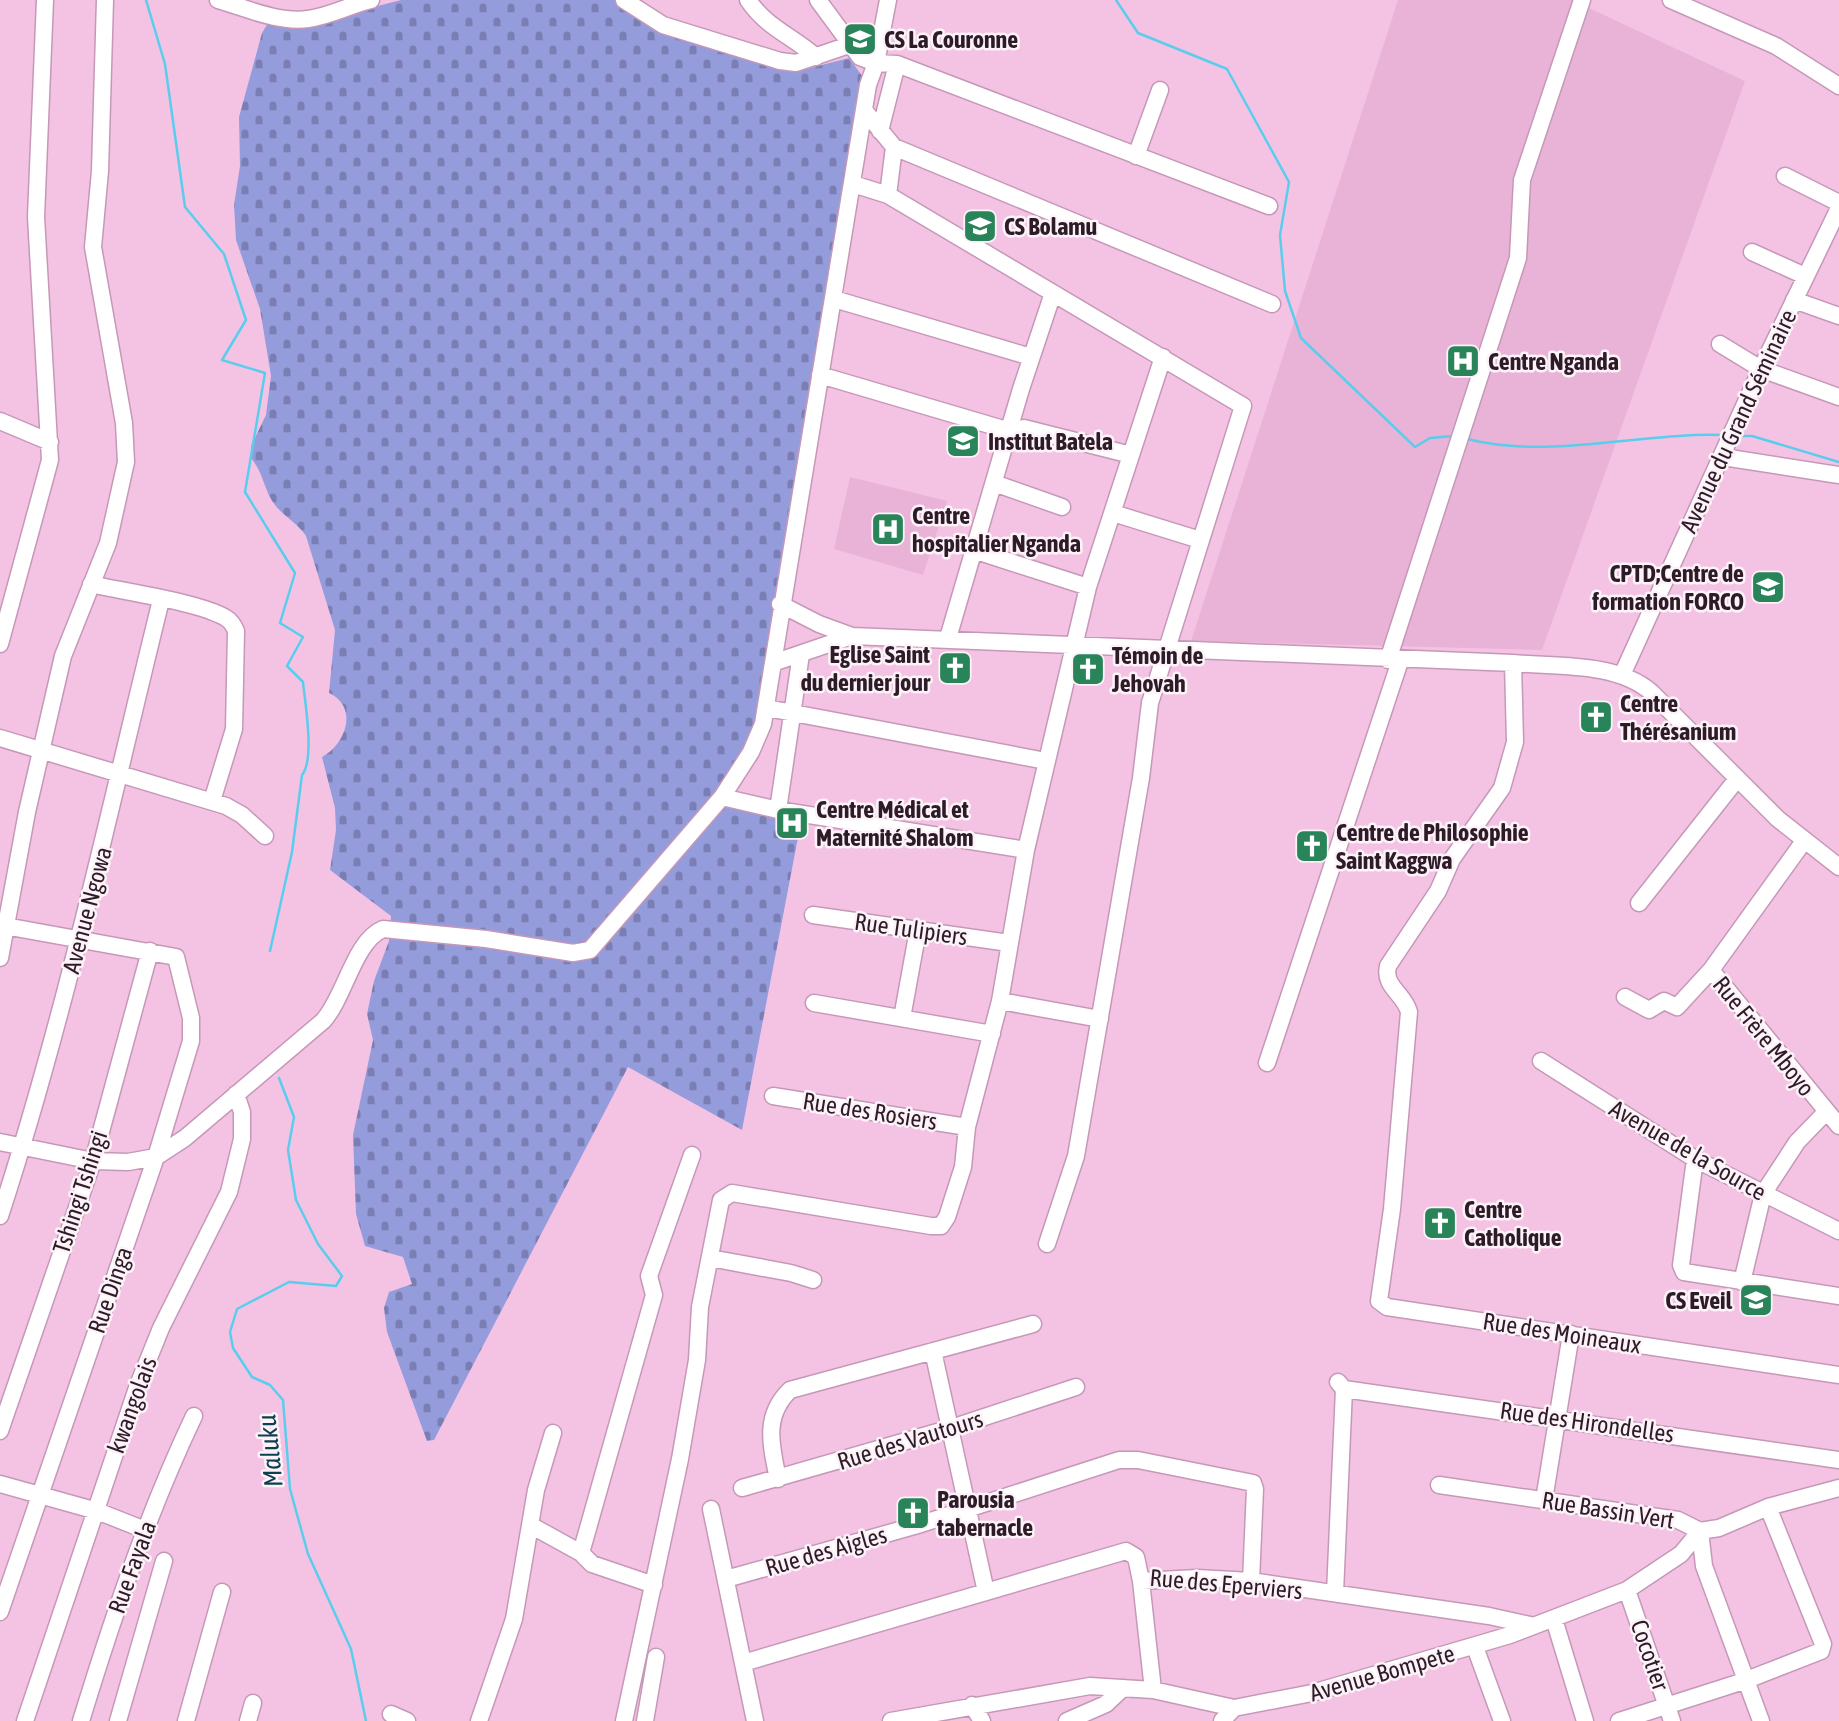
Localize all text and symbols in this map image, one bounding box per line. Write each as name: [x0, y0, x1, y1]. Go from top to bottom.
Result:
school or university icon: CS La Couronne: [841, 20, 879, 58]
place label: CS La Couronne: [884, 26, 1018, 53]
school or university icon: CS Bolamu: [961, 207, 999, 245]
place label: CS Bolamu: [1004, 213, 1097, 240]
street label: Avenue du Grand Séminaire: [1674, 305, 1802, 537]
hospital icon: Centre Nganda: [1444, 342, 1482, 380]
place label: Centre Nganda: [1488, 348, 1619, 375]
school or university icon: Institut Batela: [944, 422, 982, 460]
place label: Institut Batela: [988, 428, 1113, 455]
place label: Centre hospitalier Nganda: [912, 502, 1081, 557]
hospital icon: Centre hospitalier Nganda: [869, 510, 907, 548]
place label: CPTD;Centre de formation FORCO: [1591, 560, 1744, 615]
school or university icon: CPTD;Centre de formation FORCO: [1749, 568, 1787, 606]
place label: Eglise Saint du dernier jour: [800, 641, 931, 696]
place label: Témoin de Jehovah: [1111, 642, 1203, 697]
church icon: Eglise Saint du dernier jour: [936, 649, 974, 687]
church icon: Témoin de Jehovah: [1069, 650, 1107, 688]
place label: Centre Thérésanium: [1620, 690, 1736, 745]
church icon: Centre Thérésanium: [1577, 698, 1615, 736]
place label: Centre Médical et Maternité Shalom: [816, 796, 973, 851]
hospital icon: Centre Médical et Maternité Shalom: [773, 804, 811, 842]
place label: Centre de Philosophie Saint Kaggwa: [1336, 819, 1529, 874]
church icon: Centre de Philosophie Saint Kaggwa: [1293, 827, 1331, 865]
street label: Avenue Ngowa: [57, 844, 117, 976]
street label: Rue Tulipiers: [853, 908, 969, 950]
street label: Rue Frère Mboyo: [1708, 971, 1820, 1101]
street label: Rue des Rosiers: [801, 1087, 939, 1135]
street label: Avenue de la Source: [1605, 1094, 1771, 1206]
street label: Tshingi Tshingi: [47, 1127, 113, 1257]
place label: Centre Catholique: [1464, 1196, 1562, 1251]
church icon: Centre Catholique: [1421, 1204, 1459, 1242]
street label: Rue Dinga: [83, 1243, 137, 1337]
school or university icon: CS Eveil: [1737, 1281, 1775, 1319]
place label: CS Eveil: [1665, 1287, 1733, 1314]
street label: Rue des Moineaux: [1481, 1307, 1643, 1359]
street label: kwangolais: [102, 1353, 162, 1457]
street label: Rue des Hirondelles: [1498, 1396, 1676, 1448]
street label: Rue des Vautours: [834, 1405, 986, 1475]
water label: Maluku: [251, 1413, 289, 1489]
place label: Parousia tabernacle: [936, 1486, 1033, 1541]
street label: Rue Bassin Vert: [1540, 1486, 1676, 1534]
church icon: Parousia tabernacle: [894, 1494, 932, 1532]
street label: Rue Fayala: [103, 1517, 161, 1617]
street label: Rue des Aigles: [762, 1521, 890, 1581]
street label: Rue des Eperviers: [1148, 1564, 1304, 1604]
street label: Cocotier: [1625, 1616, 1675, 1695]
street label: Avenue Bompete: [1306, 1639, 1458, 1707]

